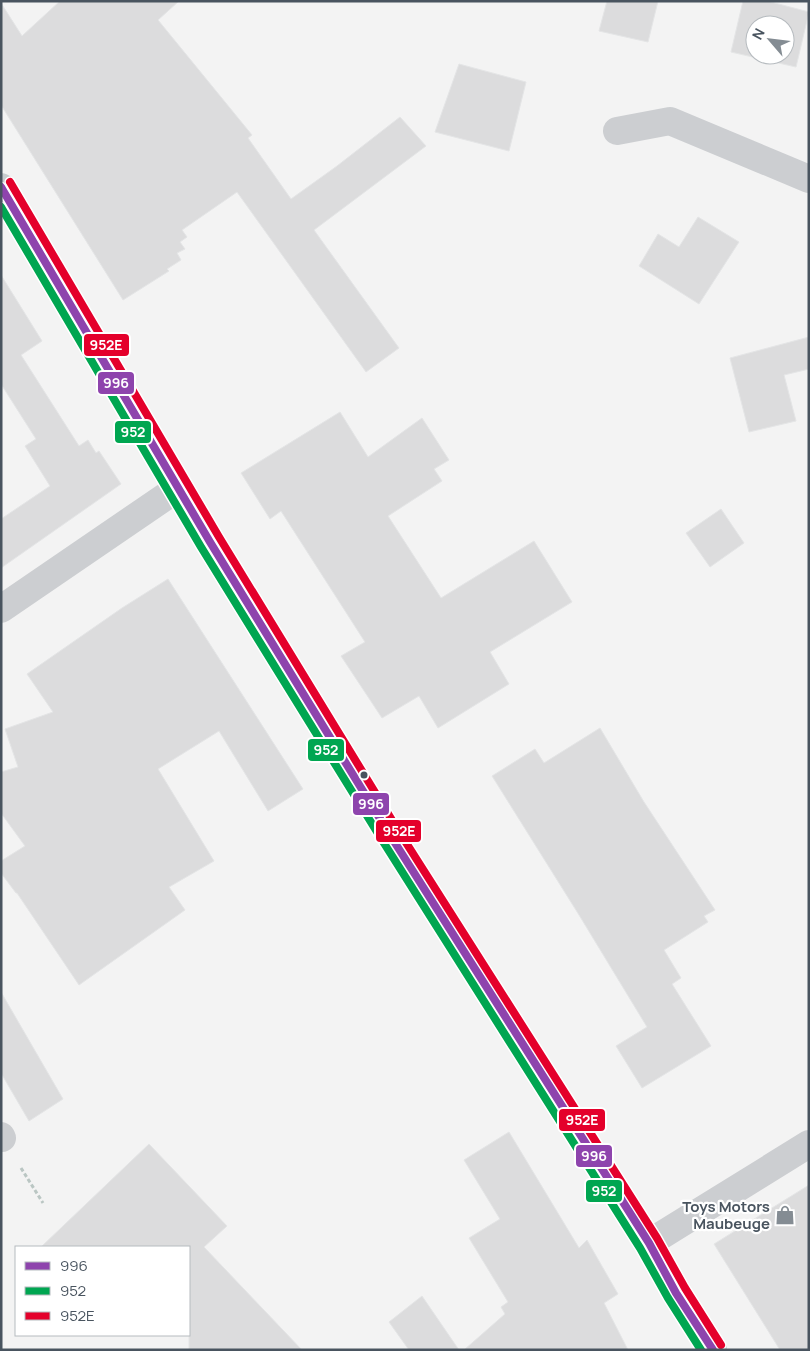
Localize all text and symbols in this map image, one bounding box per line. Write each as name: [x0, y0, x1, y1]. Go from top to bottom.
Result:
north arrow: [745, 15, 795, 65]
text: N: [747, 25, 769, 43]
line badge: 952E: [83, 333, 130, 357]
text: 952E: [89, 335, 123, 354]
line badge: 996: [97, 371, 135, 395]
text: 996: [103, 373, 129, 392]
line badge: 952: [114, 420, 152, 444]
text: 952: [121, 422, 145, 441]
line badge: 952: [307, 738, 345, 762]
text: 952: [314, 740, 338, 759]
unlabelled marker: [359, 770, 369, 780]
line badge: 996: [352, 792, 390, 816]
text: 996: [358, 794, 384, 813]
line badge: 952E: [375, 819, 422, 843]
text: 952E: [382, 821, 416, 840]
line badge: 952E: [558, 1108, 606, 1132]
text: 952E: [565, 1110, 599, 1129]
line badge: 996: [575, 1144, 613, 1168]
text: 996: [581, 1146, 607, 1165]
line badge: 952: [585, 1179, 623, 1203]
text: 952: [592, 1181, 616, 1200]
place label: Toys Motors Maubeuge: [682, 1196, 770, 1234]
shop icon: Toys Motors Maubeuge: [774, 1204, 796, 1226]
legend: [15, 1246, 190, 1336]
text: 996: [60, 1255, 88, 1276]
text: 952: [60, 1280, 86, 1301]
text: 952E: [60, 1305, 95, 1326]

